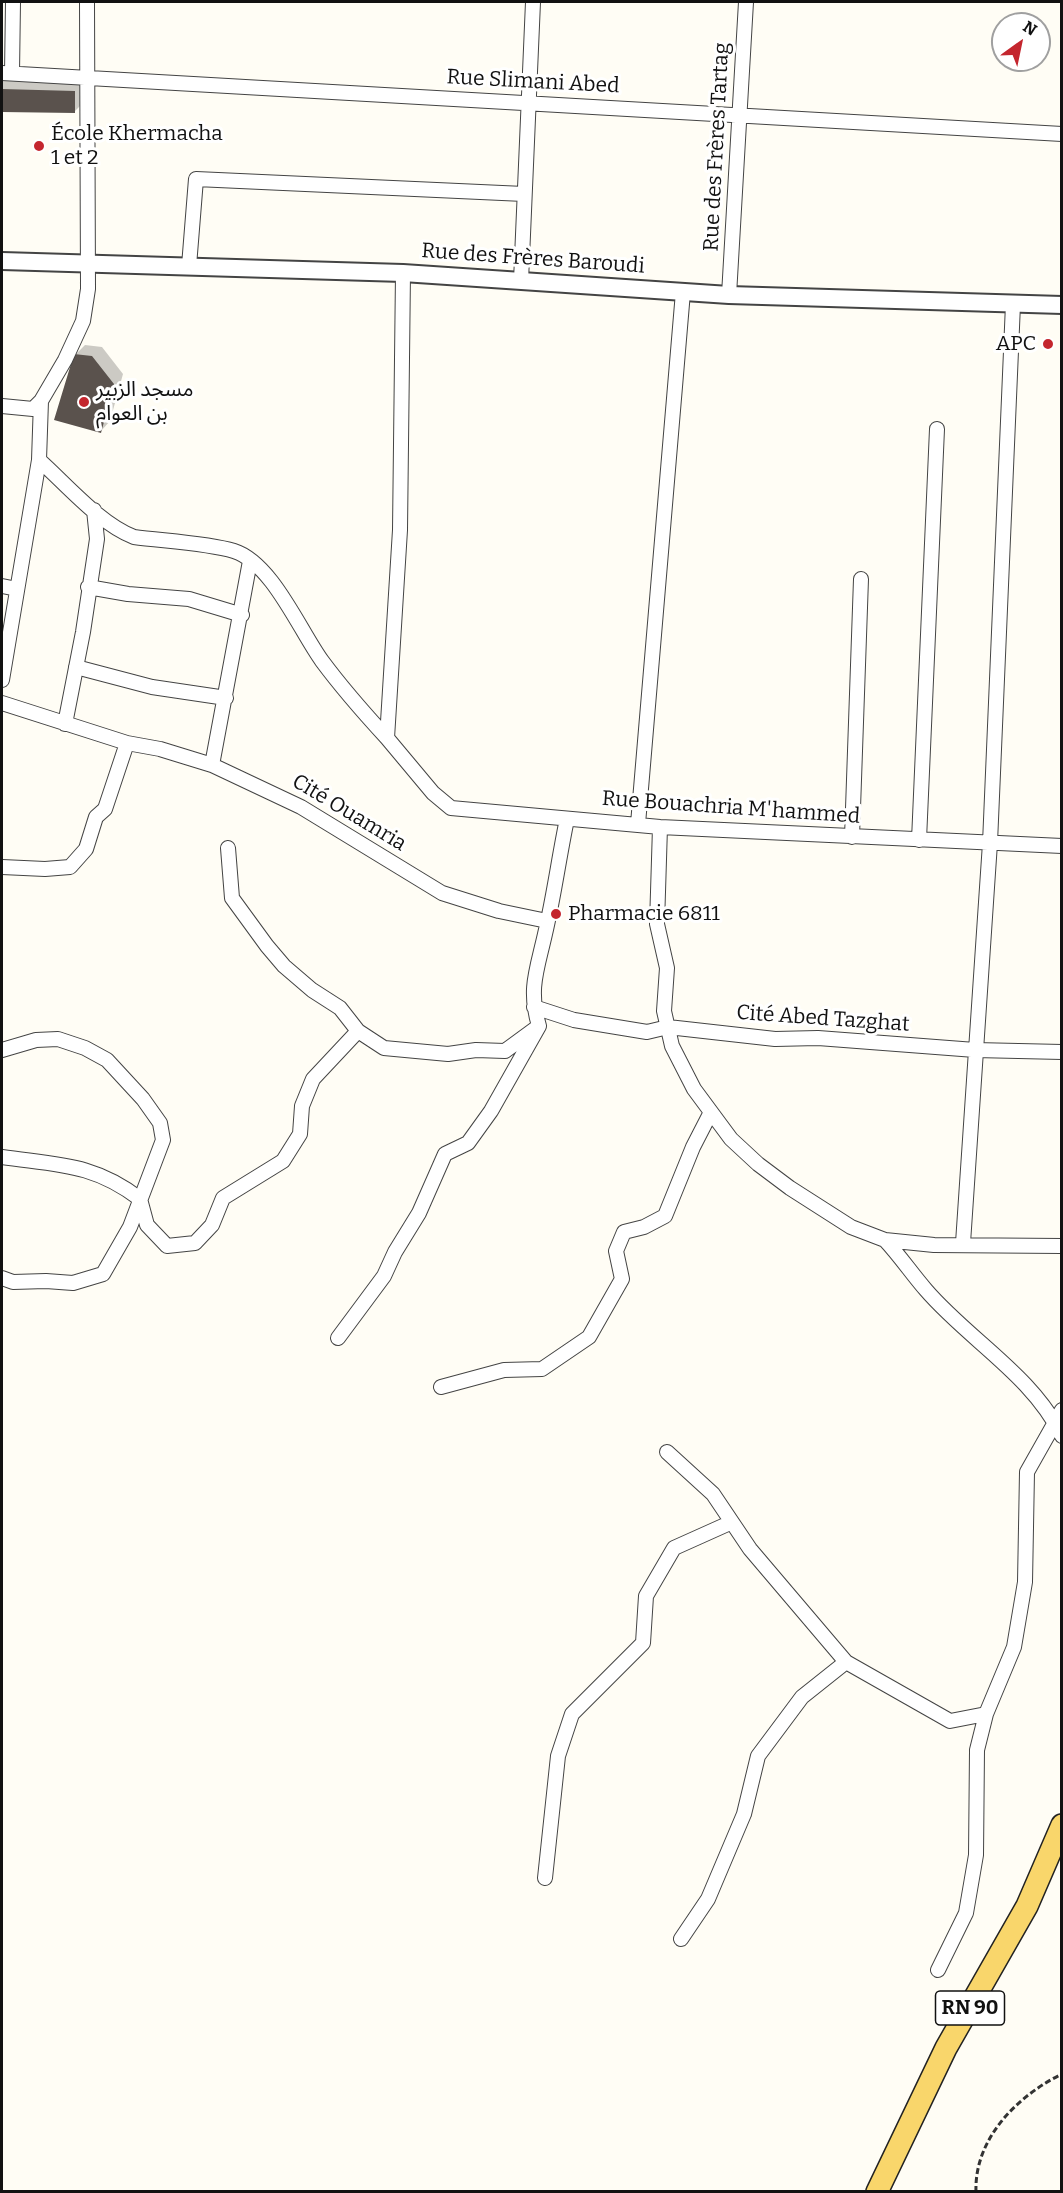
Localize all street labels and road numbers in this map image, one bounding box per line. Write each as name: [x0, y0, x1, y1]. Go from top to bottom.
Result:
street label: Rue des Frères Tartag: [699, 42, 735, 252]
street label: Rue Slimani Abed: [446, 65, 620, 99]
street label: Rue des Frères Baroudi: [421, 239, 645, 279]
street label: Cité Ouamria: [287, 769, 411, 857]
street label: Rue Bouachria M'hammed: [601, 786, 861, 830]
street label: Cité Abed Tazghat: [736, 1000, 910, 1038]
road number: RN 90: [936, 1991, 1004, 2025]

